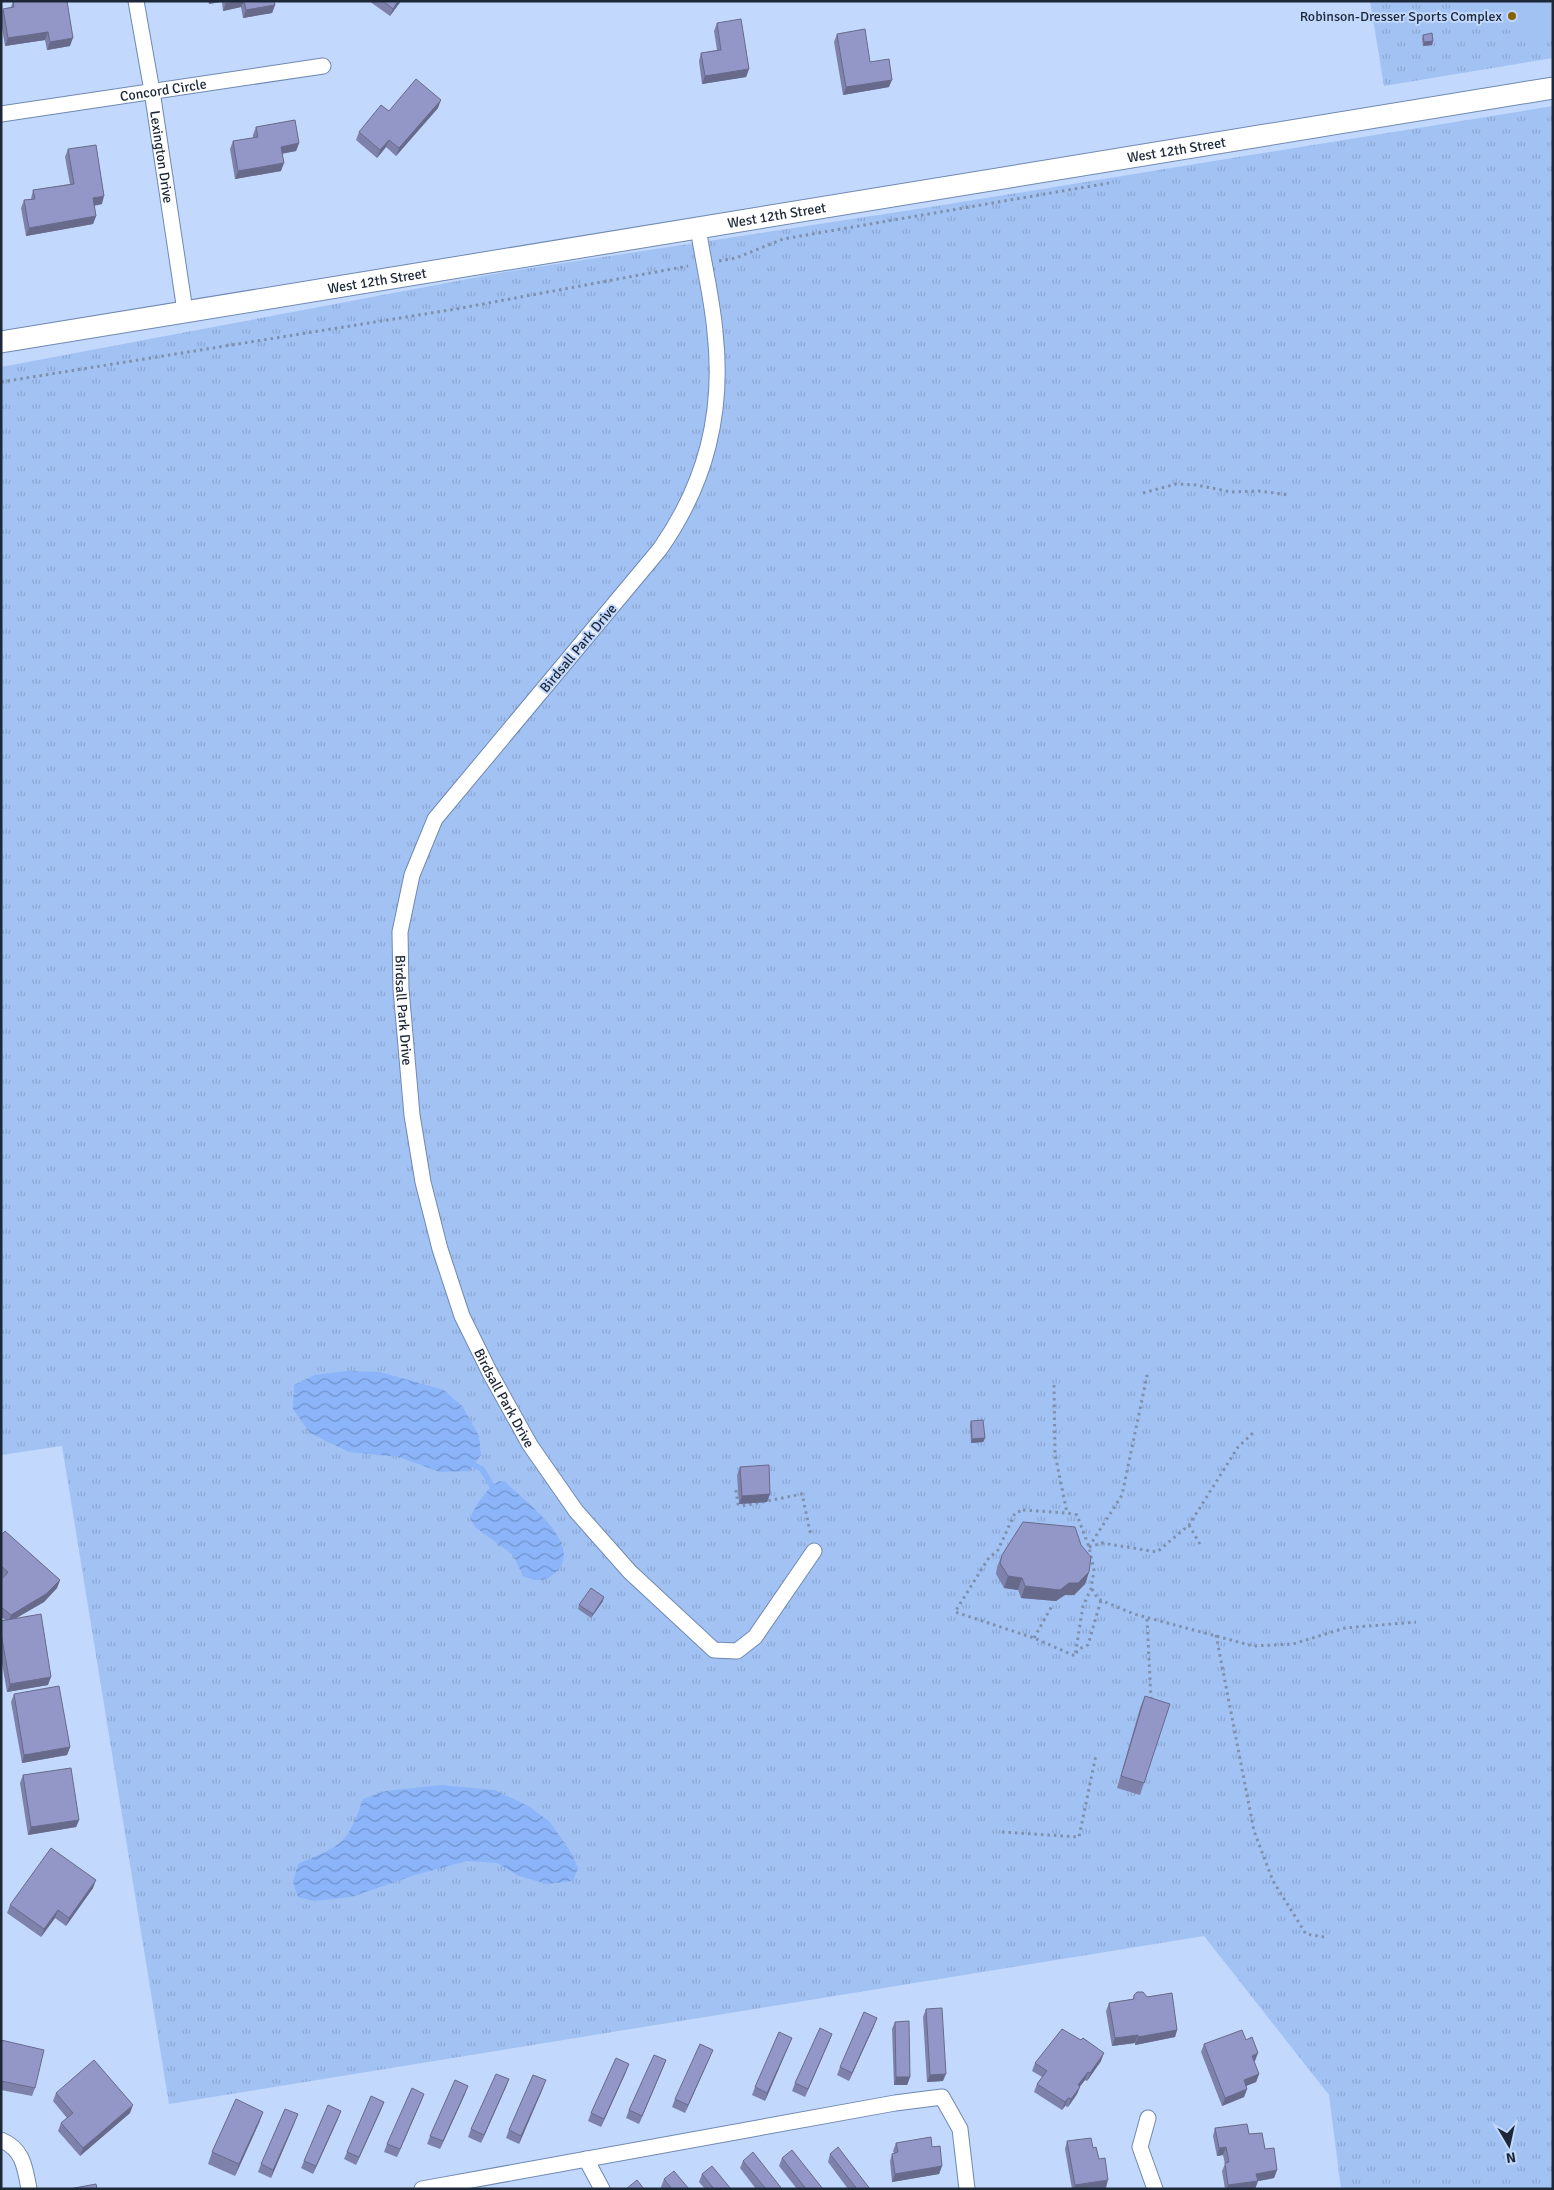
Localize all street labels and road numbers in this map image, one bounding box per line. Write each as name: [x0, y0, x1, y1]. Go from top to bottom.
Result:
street label: Concord Circle: [119, 75, 208, 105]
street label: Lexington Drive: [146, 109, 177, 204]
street label: West 12th Street: [1126, 134, 1227, 167]
street label: West 12th Street: [726, 199, 827, 232]
street label: West 12th Street: [326, 264, 428, 297]
street label: Birdsall Park Drive: [536, 601, 620, 696]
street label: Birdsall Park Drive: [391, 955, 416, 1066]
street label: Birdsall Park Drive: [470, 1346, 538, 1451]

